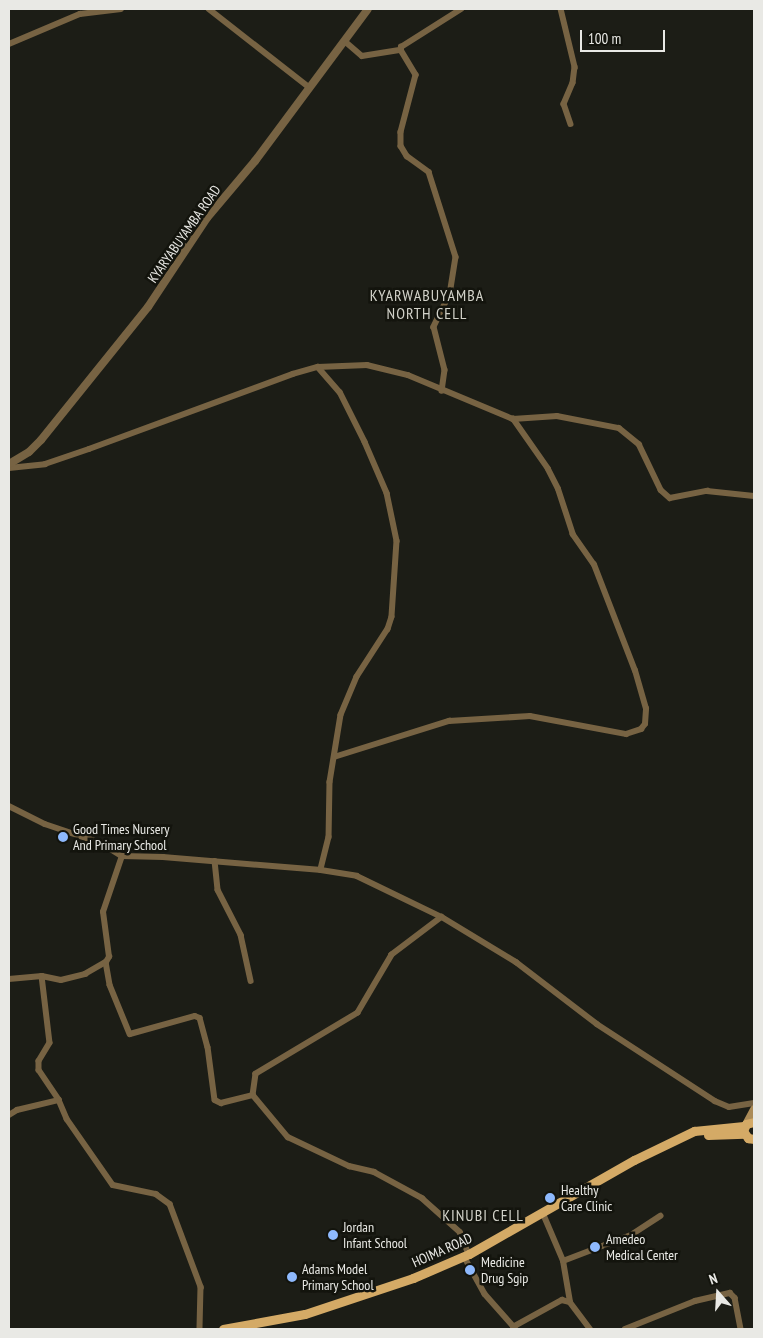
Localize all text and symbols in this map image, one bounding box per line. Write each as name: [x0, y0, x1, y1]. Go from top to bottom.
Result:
scale bar: [583, 20, 668, 52]
text: 100 m: [588, 29, 621, 48]
street label: KYARYABUYAMBA ROAD: [144, 182, 224, 286]
district label: KYARWABUYAMBA NORTH CELL: [368, 285, 486, 323]
place label: Good Times Nursery And Primary School: [73, 821, 170, 854]
marker: Good Times Nursery And Primary School: [57, 831, 69, 843]
place label: Healthy Care Clinic: [561, 1182, 612, 1214]
marker: Healthy Care Clinic: [543, 1191, 557, 1205]
district label: KINUBI CELL: [441, 1205, 525, 1225]
place label: Jordan Infant School: [343, 1219, 407, 1252]
marker: Jordan Infant School: [327, 1229, 339, 1241]
street label: HOIMA ROAD: [409, 1229, 475, 1271]
place label: Amedeo Medical Center: [606, 1231, 678, 1264]
marker: Amedeo Medical Center: [588, 1240, 602, 1254]
place label: Medicine Drug Sgip: [481, 1254, 528, 1286]
place label: Adams Model Primary School: [302, 1261, 374, 1294]
marker: Medicine Drug Sgip: [463, 1263, 477, 1277]
north arrow: [693, 1268, 743, 1318]
text: N: [707, 1269, 720, 1289]
marker: Adams Model Primary School: [286, 1271, 298, 1283]

